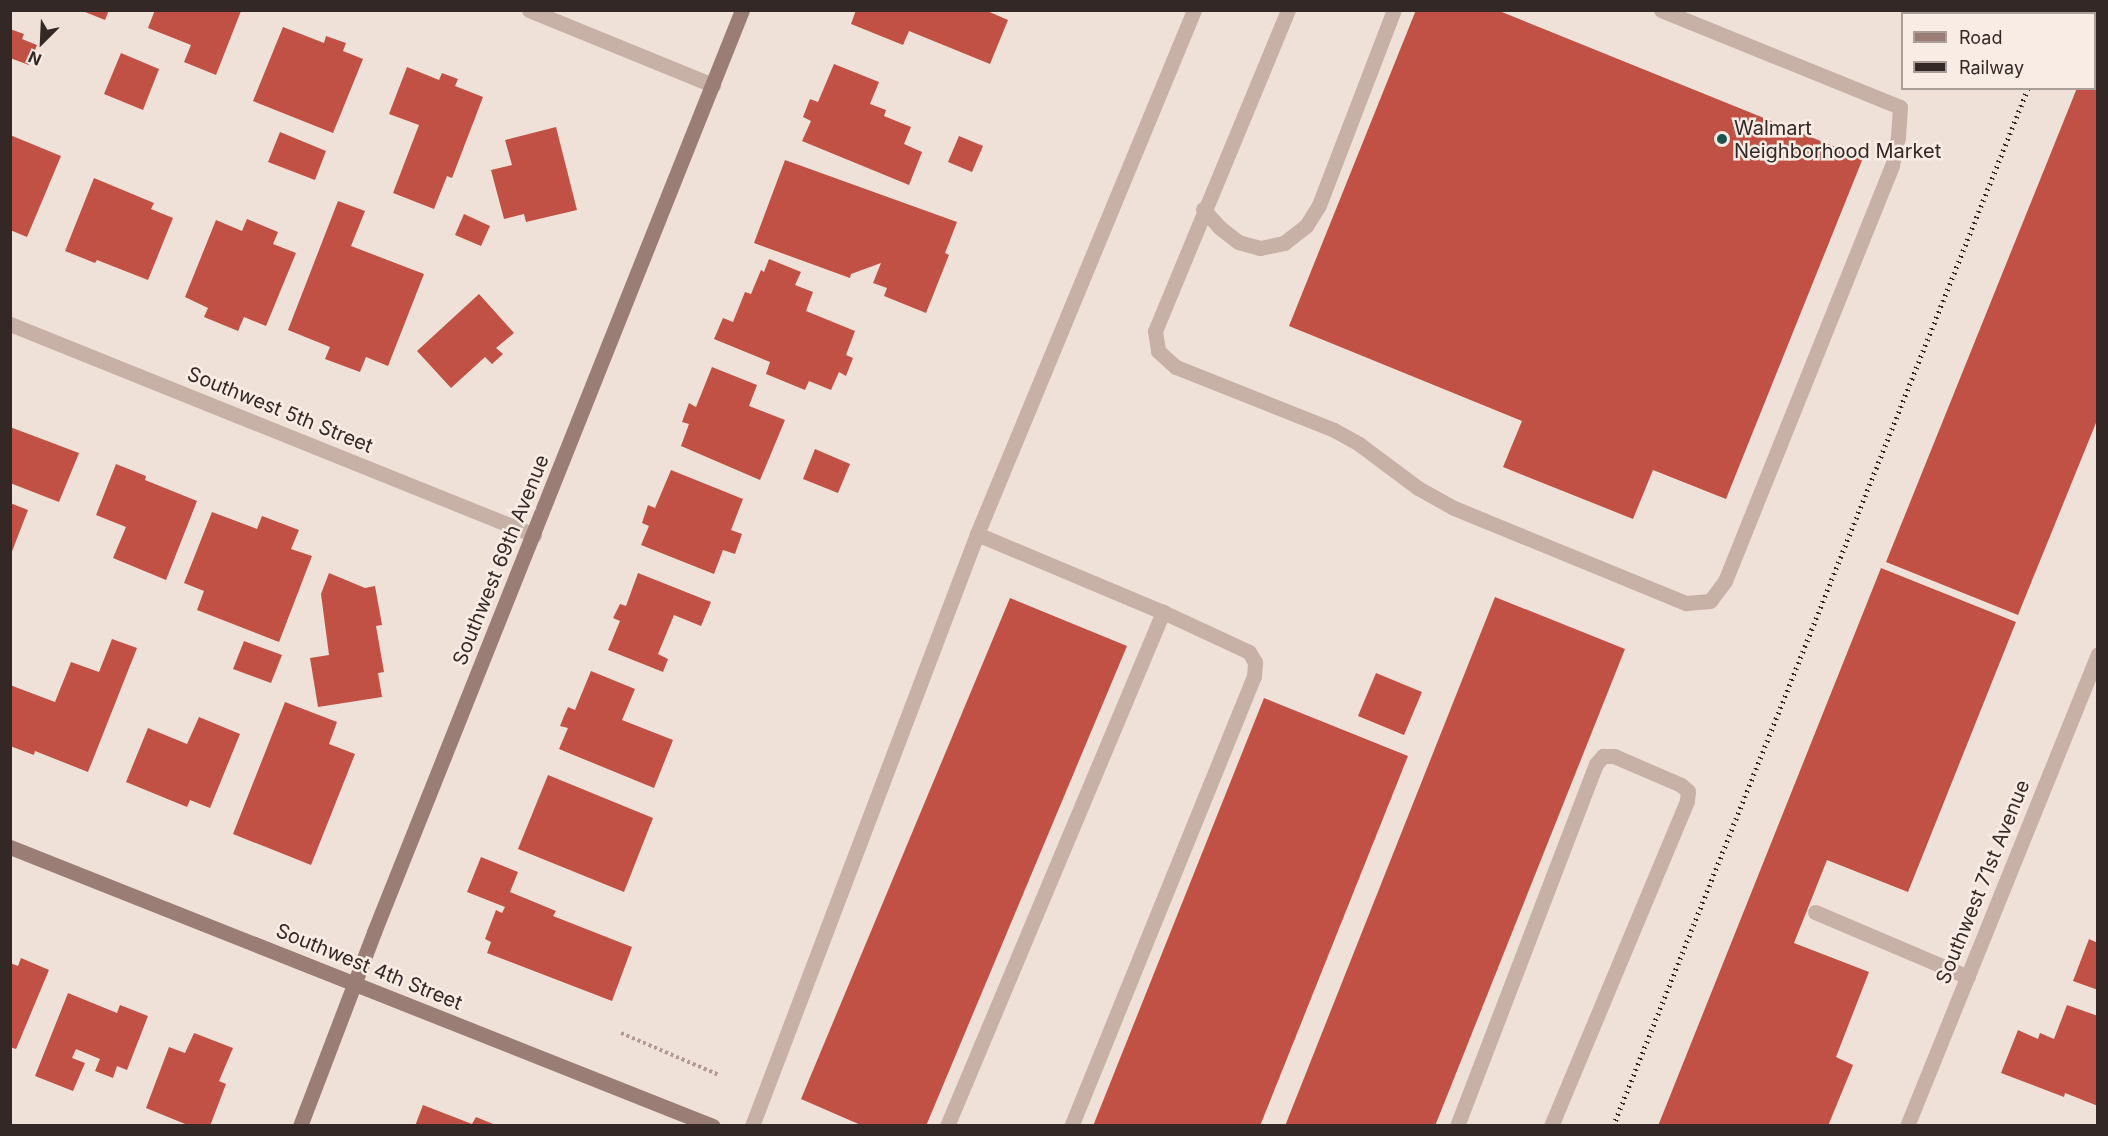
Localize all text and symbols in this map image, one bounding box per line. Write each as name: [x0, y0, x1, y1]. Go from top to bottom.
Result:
north arrow: [12, 12, 72, 72]
legend: [1901, 12, 2096, 90]
text: Road: [1959, 27, 2002, 48]
text: N: [25, 47, 44, 70]
text: Railway: [1959, 57, 2024, 78]
place label: Walmart Neighborhood Market: [1734, 116, 1941, 163]
marker: Walmart Neighborhood Market: [1715, 132, 1729, 146]
street label: Southwest 5th Street: [184, 362, 376, 458]
street label: Southwest 69th Avenue: [448, 451, 554, 669]
street label: Southwest 71st Avenue: [1931, 777, 2035, 987]
street label: Southwest 4th Street: [272, 919, 466, 1015]

